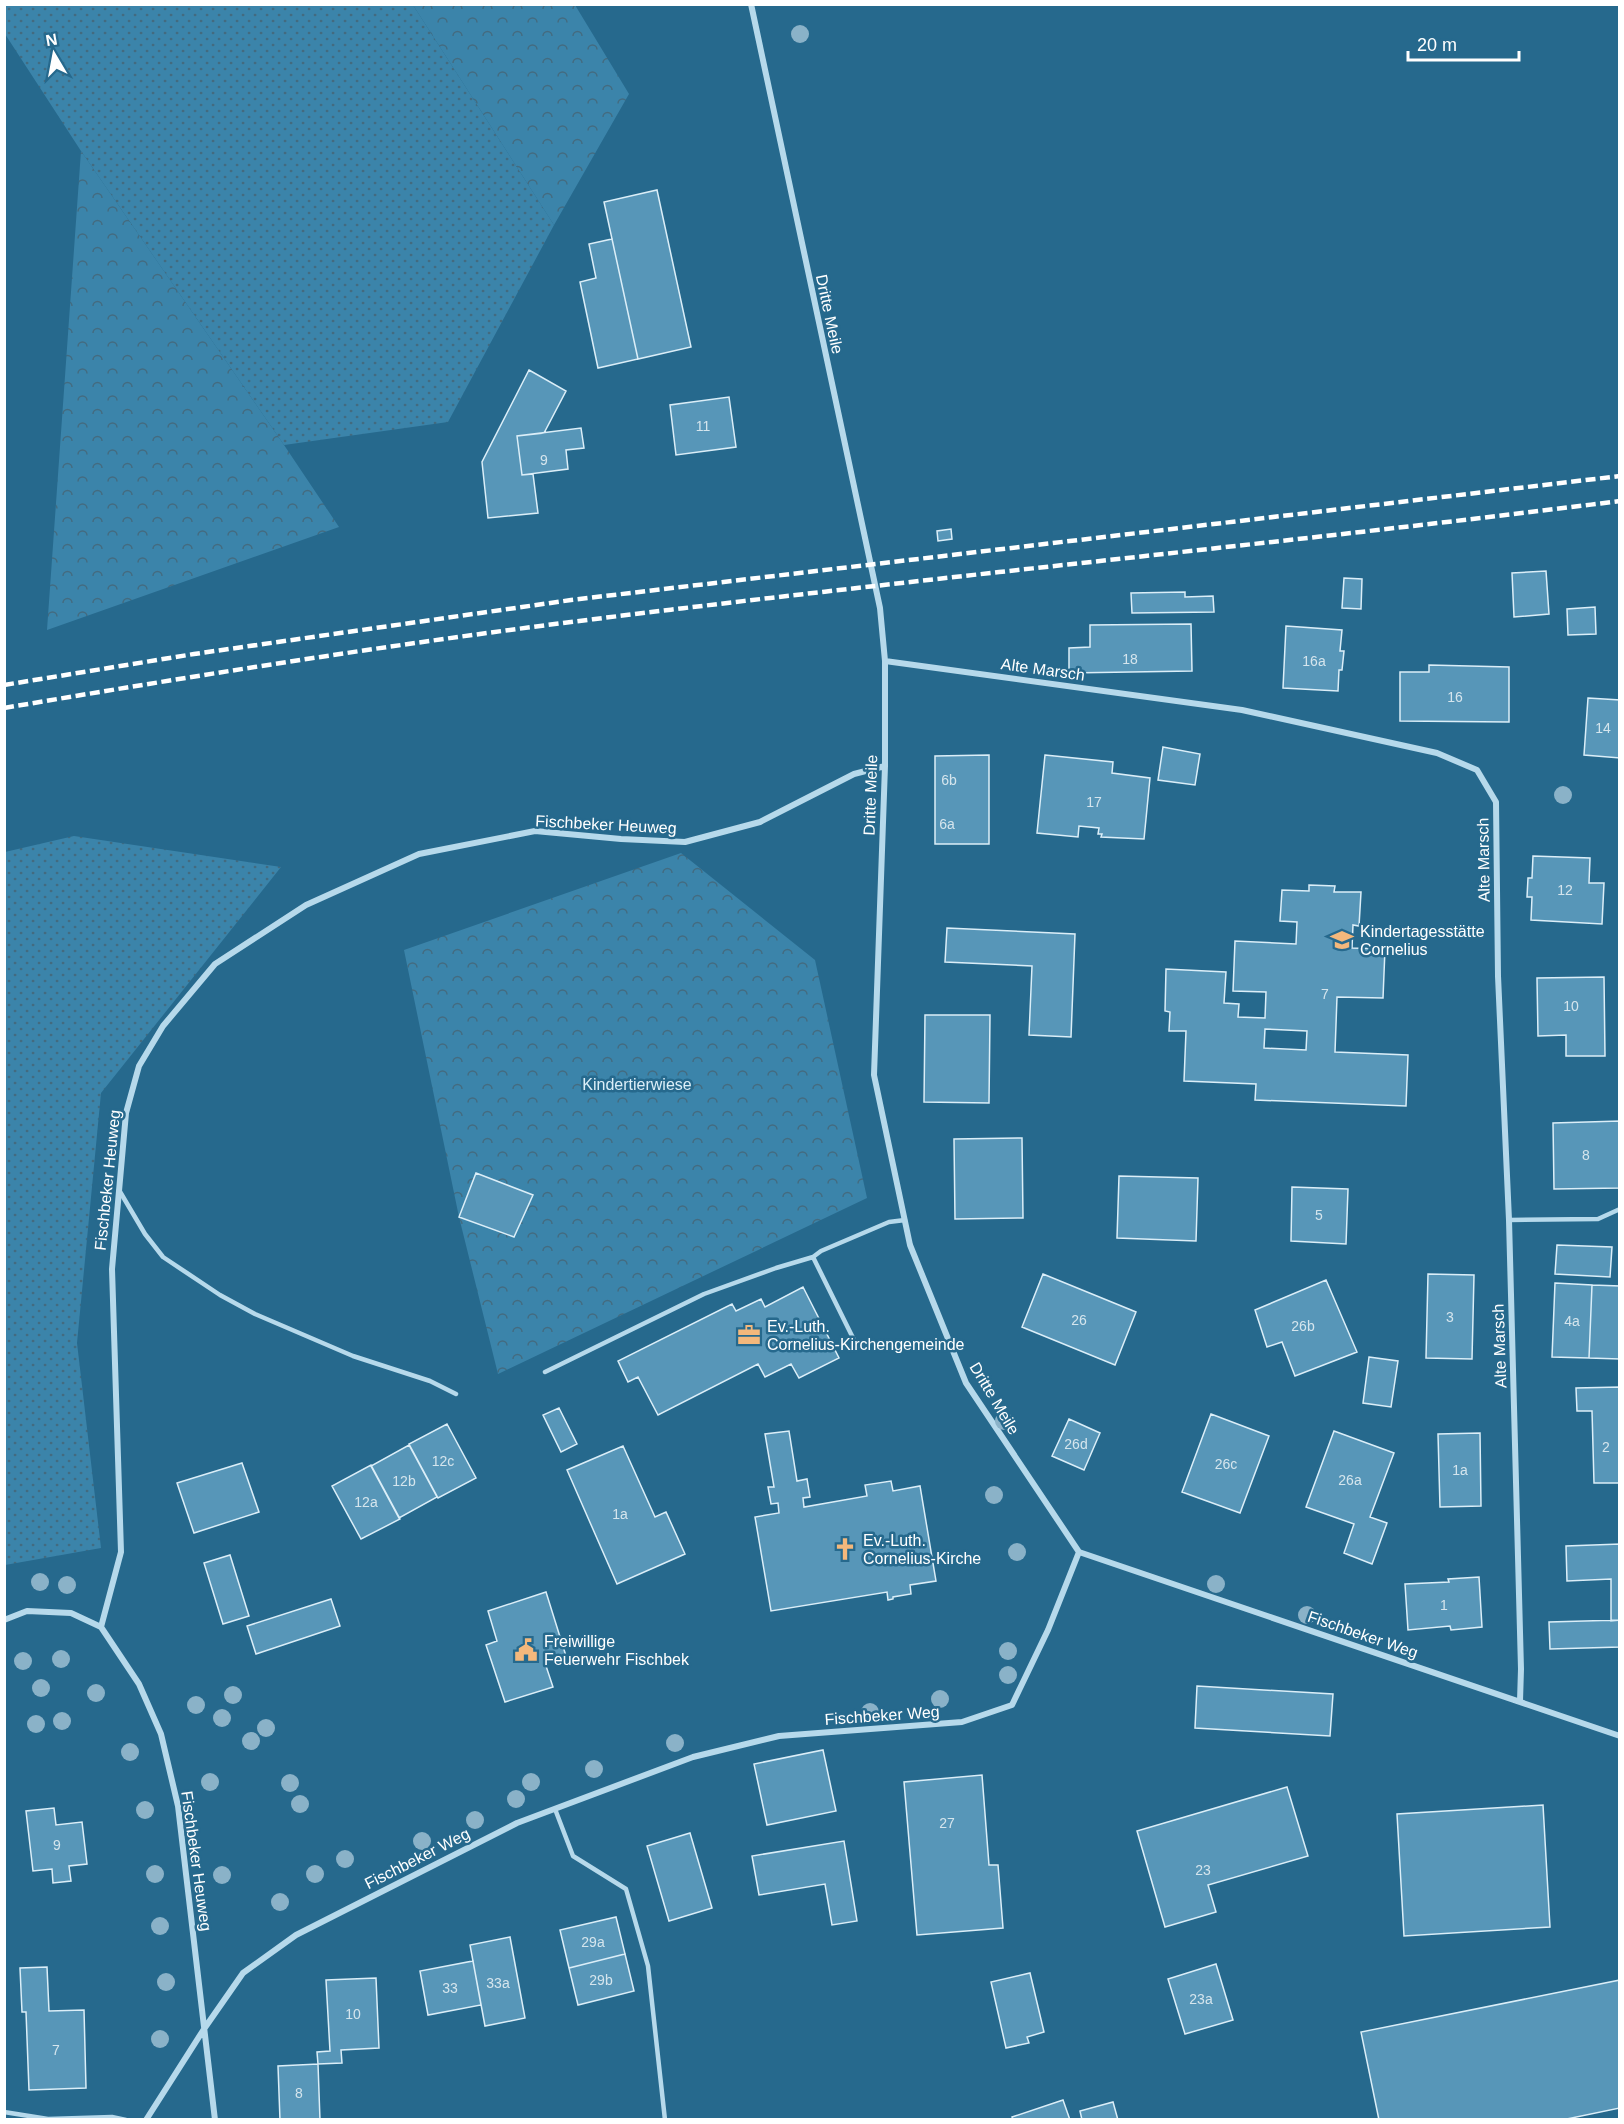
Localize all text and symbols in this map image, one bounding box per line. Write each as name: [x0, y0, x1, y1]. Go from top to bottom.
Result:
north arrow: [24, 24, 84, 84]
scale bar: [1408, 24, 1519, 62]
text: N: [44, 30, 59, 49]
text: 20 m: [1417, 35, 1457, 55]
street label: Dritte Meile: [813, 273, 846, 356]
house number: 11: [696, 418, 710, 434]
house number: 9: [540, 452, 548, 468]
house number: 18: [1122, 651, 1138, 667]
house number: 16a: [1302, 653, 1326, 669]
street label: Alte Marsch: [1000, 655, 1086, 684]
house number: 16: [1447, 689, 1463, 705]
house number: 14: [1595, 720, 1611, 736]
street label: Dritte Meile: [861, 754, 880, 836]
house number: 6b: [941, 772, 957, 788]
house number: 17: [1086, 794, 1102, 810]
street label: Fischbeker Heuweg: [535, 812, 677, 837]
house number: 6a: [939, 816, 955, 832]
street label: Alte Marsch: [1474, 818, 1493, 902]
house number: 12: [1557, 882, 1573, 898]
place label: Kindertagesstätte Cornelius: [1360, 923, 1485, 958]
school or university icon: Kindertagesstätte Cornelius: [1329, 927, 1355, 953]
house number: 7: [1321, 986, 1329, 1002]
house number: 10: [1563, 998, 1579, 1014]
park label: Kindertierwiese: [582, 1076, 692, 1093]
street label: Fischbeker Heuweg: [92, 1109, 123, 1251]
house number: 8: [1582, 1147, 1590, 1163]
house number: 5: [1315, 1207, 1323, 1223]
street label: Alte Marsch: [1490, 1303, 1509, 1388]
house number: 3: [1446, 1309, 1454, 1325]
house number: 26: [1071, 1312, 1087, 1328]
house number: 4a: [1564, 1313, 1580, 1329]
place label: Ev.-Luth. Cornelius-Kirchengemeinde: [767, 1318, 965, 1353]
house number: 26b: [1291, 1318, 1315, 1334]
office icon: Ev.-Luth. Cornelius-Kirchengemeinde: [736, 1322, 762, 1348]
street label: Dritte Meile: [966, 1359, 1023, 1437]
house number: 26d: [1064, 1436, 1088, 1452]
house number: 2: [1602, 1439, 1610, 1455]
house number: 12c: [432, 1453, 454, 1469]
house number: 26c: [1215, 1456, 1237, 1472]
house number: 1a: [1452, 1462, 1468, 1478]
house number: 26a: [1338, 1472, 1362, 1488]
house number: 12b: [392, 1473, 416, 1489]
house number: 12a: [354, 1494, 378, 1510]
house number: 1a: [612, 1506, 628, 1522]
place label: Ev.-Luth. Cornelius-Kirche: [863, 1532, 981, 1567]
church icon: Ev.-Luth. Cornelius-Kirche: [832, 1536, 858, 1562]
house number: 1: [1440, 1597, 1448, 1613]
street label: Fischbeker Weg: [1306, 1608, 1420, 1661]
place label: Freiwillige Feuerwehr Fischbek: [544, 1633, 690, 1668]
public building icon: Freiwillige Feuerwehr Fischbek: [513, 1637, 539, 1663]
street label: Fischbeker Weg: [824, 1703, 940, 1728]
street label: Fischbeker Heuweg: [178, 1790, 215, 1932]
house number: 27: [939, 1815, 955, 1831]
street label: Fischbeker Weg: [362, 1825, 472, 1892]
house number: 9: [53, 1837, 61, 1853]
house number: 23: [1195, 1862, 1211, 1878]
house number: 29a: [581, 1934, 605, 1950]
house number: 29b: [589, 1972, 613, 1988]
house number: 33a: [486, 1975, 510, 1991]
house number: 33: [442, 1980, 458, 1996]
house number: 23a: [1189, 1991, 1213, 2007]
house number: 10: [345, 2006, 361, 2022]
house number: 7: [52, 2042, 60, 2058]
house number: 8: [295, 2085, 303, 2101]

